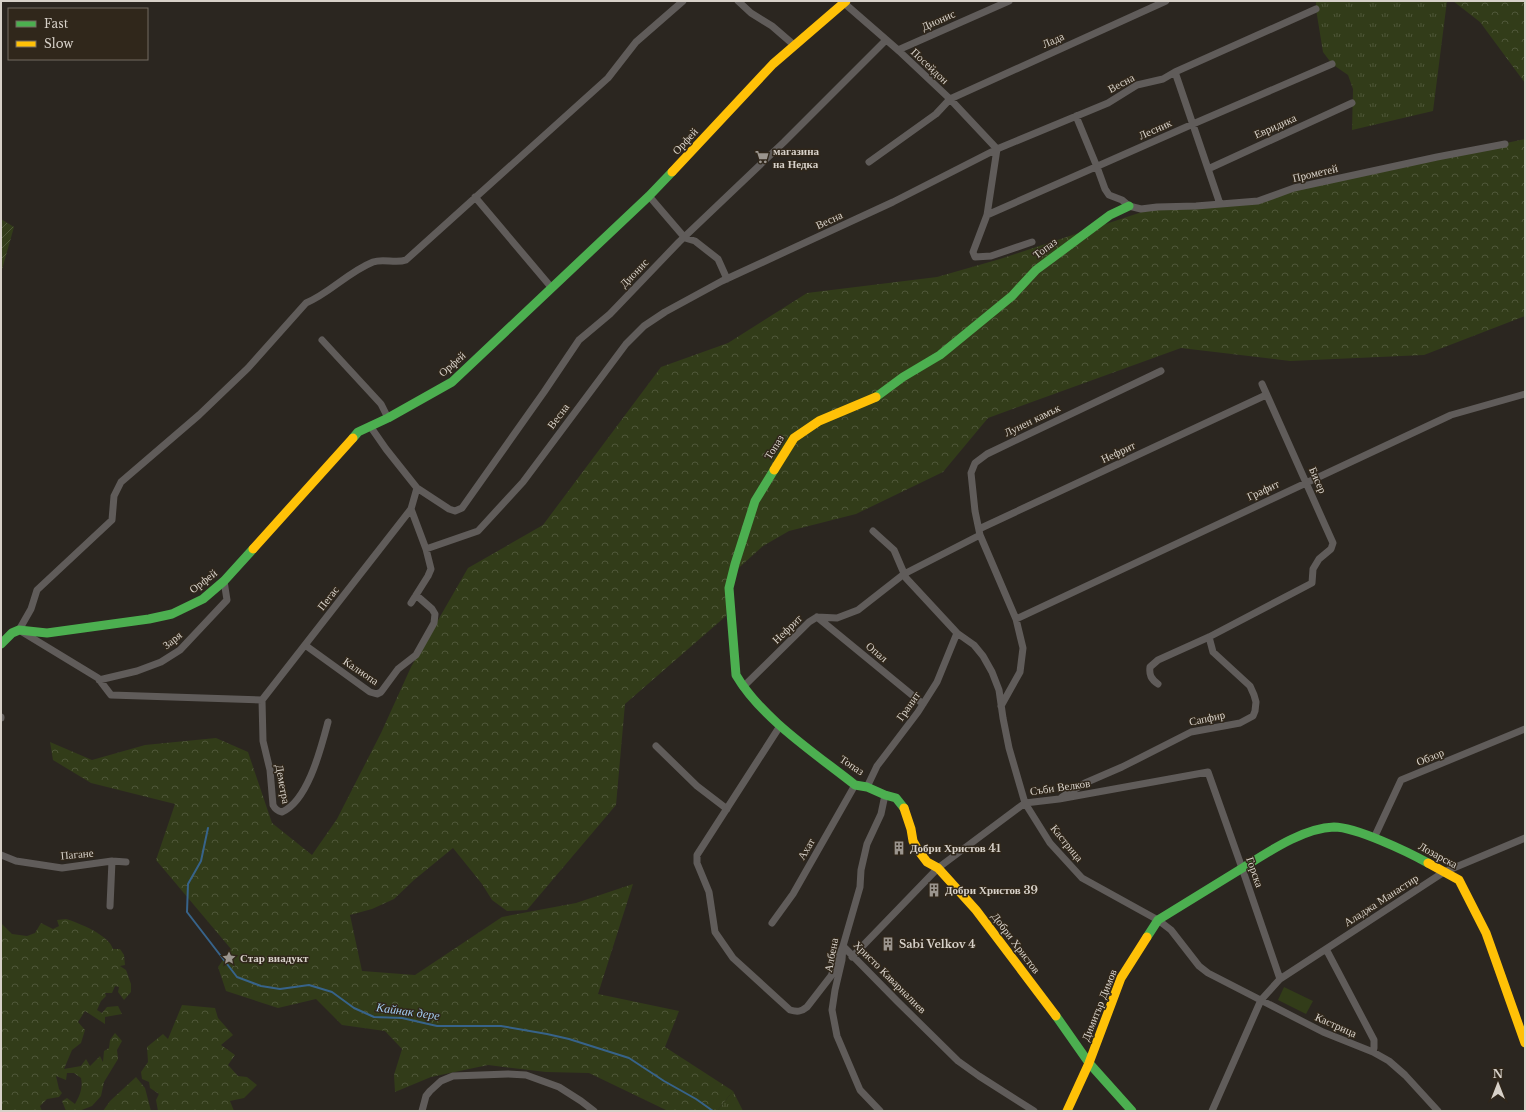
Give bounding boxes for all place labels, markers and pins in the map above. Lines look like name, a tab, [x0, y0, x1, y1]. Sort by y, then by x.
place label: магазина на Недка	[773, 144, 820, 171]
supermarket icon: магазина на Недка	[754, 149, 770, 165]
building icon: Добри Христов 41	[891, 840, 907, 856]
place label: Добри Христов 41	[910, 841, 1001, 855]
building icon: Добри Христов 39	[926, 882, 942, 898]
place label: Добри Христов 39	[945, 883, 1038, 897]
building icon: Sabi Velkov 4	[880, 936, 896, 952]
place label: Sabi Velkov 4	[899, 937, 976, 951]
place icon: Стар виадукт	[221, 950, 237, 966]
place label: Стар виадукт	[240, 951, 309, 965]

